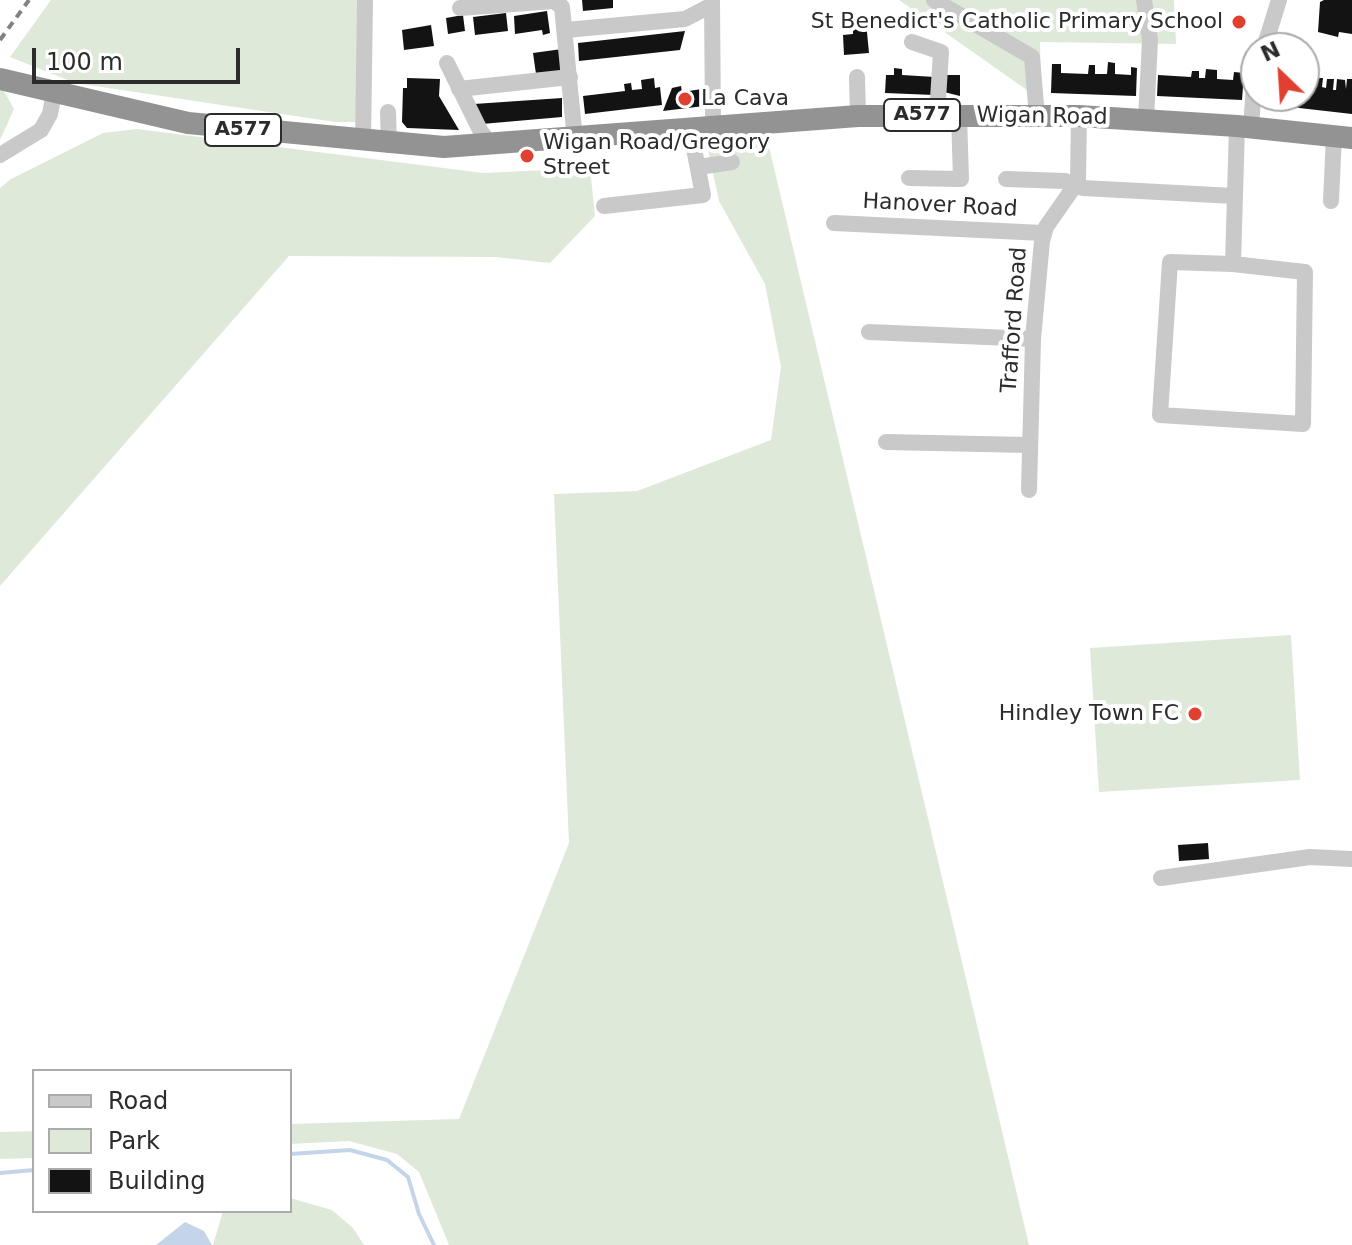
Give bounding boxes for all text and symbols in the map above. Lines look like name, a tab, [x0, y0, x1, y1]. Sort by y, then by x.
place label: St Benedict's Catholic Primary School	[811, 9, 1223, 35]
marker: St Benedict's Catholic Primary School	[1230, 13, 1248, 31]
scale bar	[36, 32, 244, 82]
north arrow	[1240, 32, 1320, 112]
text: N	[1257, 36, 1284, 67]
text: 100 m	[46, 48, 123, 76]
place label: La Cava	[701, 86, 789, 112]
marker: La Cava	[676, 90, 694, 108]
road number: A577	[884, 99, 960, 131]
street label: Wigan Road	[976, 103, 1108, 131]
road number: A577	[205, 114, 281, 146]
place label: Wigan Road/Gregory Street	[543, 130, 770, 182]
marker: Wigan Road/Gregory Street	[518, 147, 536, 165]
street label: Hanover Road	[862, 189, 1018, 223]
street label: Trafford Road	[997, 246, 1033, 394]
place label: Hindley Town FC	[999, 701, 1179, 727]
marker: Hindley Town FC	[1186, 705, 1204, 723]
legend	[32, 1069, 292, 1213]
text: Road	[108, 1087, 168, 1115]
text: Park	[108, 1127, 160, 1155]
text: Building	[108, 1167, 205, 1195]

